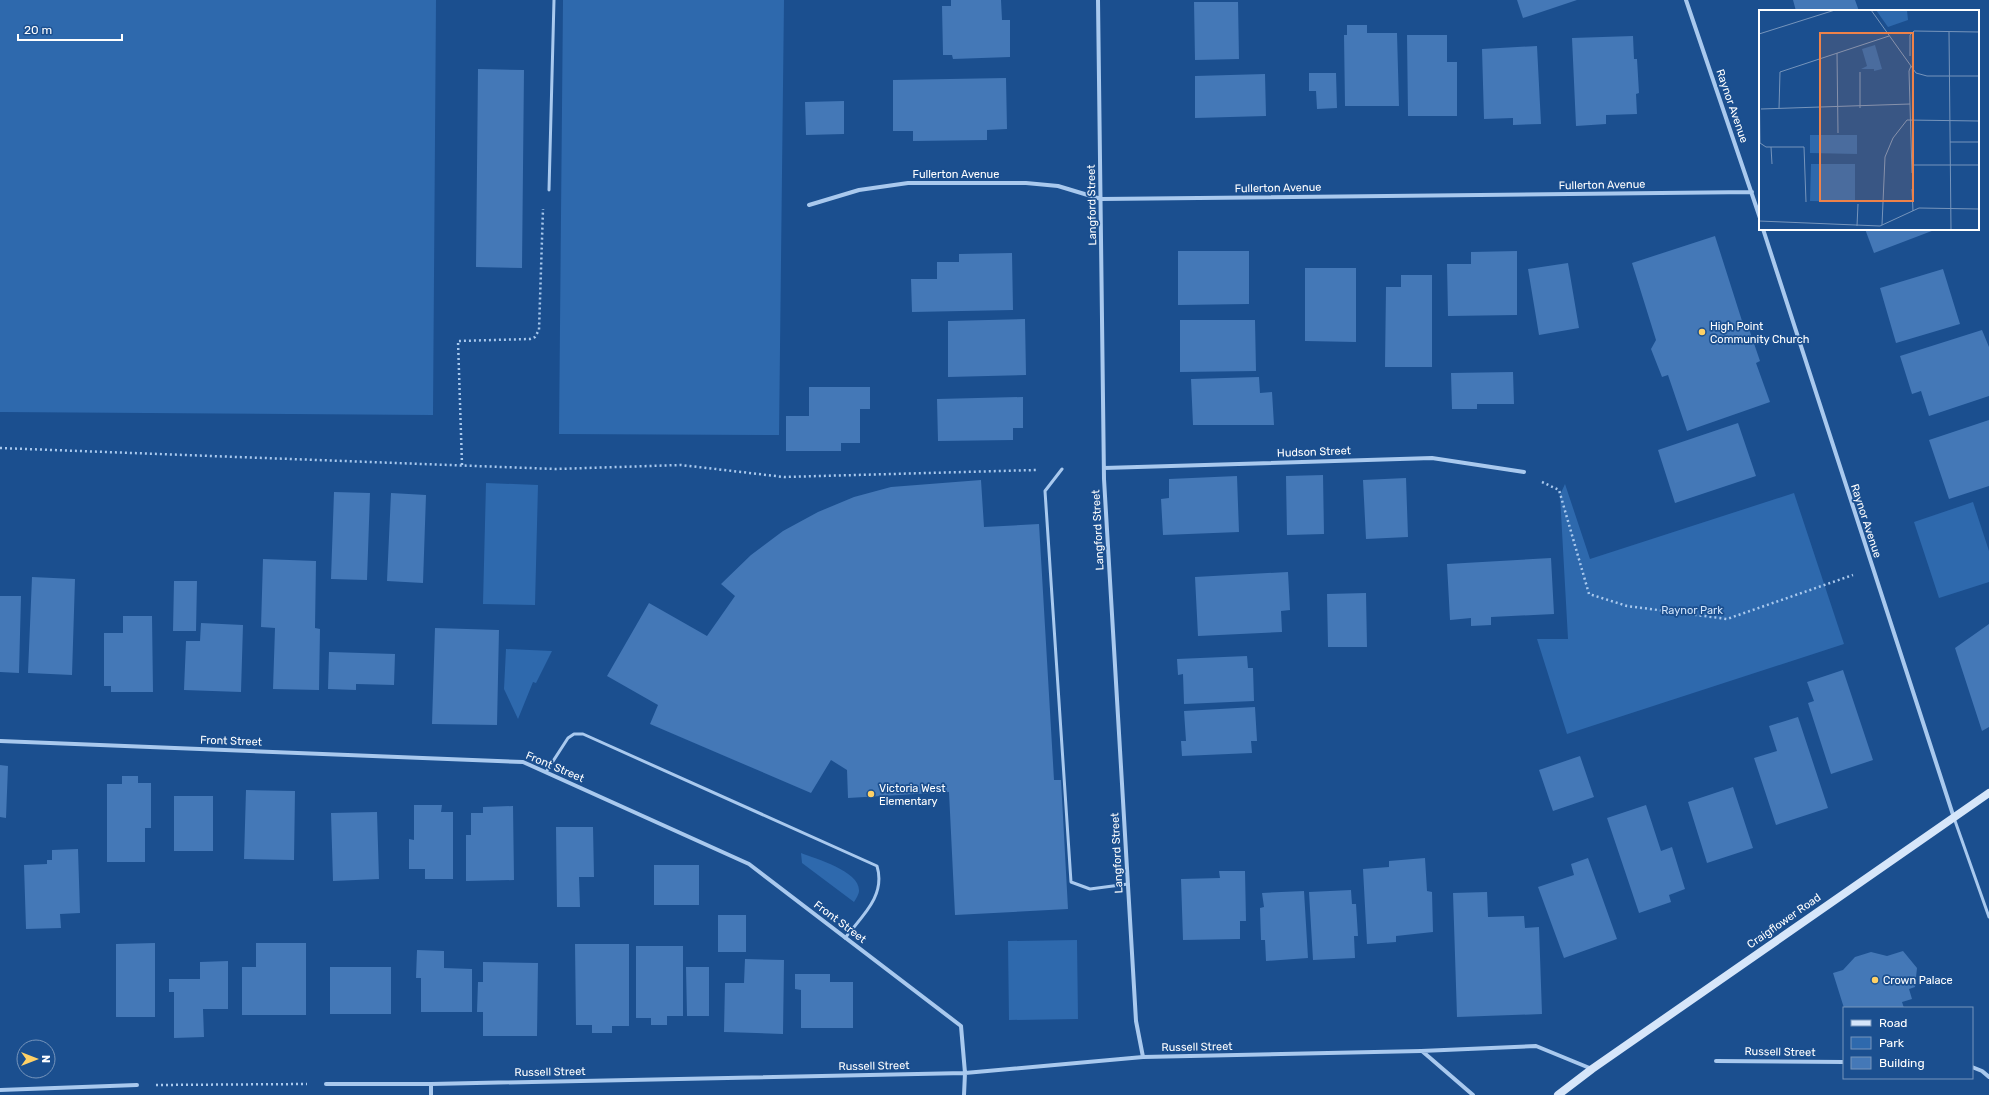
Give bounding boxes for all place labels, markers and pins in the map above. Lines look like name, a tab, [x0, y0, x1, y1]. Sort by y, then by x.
place label: High Point Community Church	[1710, 320, 1809, 346]
marker: High Point Community Church	[1697, 327, 1707, 337]
place label: Victoria West Elementary	[879, 782, 946, 808]
marker: Victoria West Elementary	[866, 789, 876, 799]
place label: Crown Palace	[1883, 974, 1953, 987]
marker: Crown Palace	[1870, 975, 1880, 985]

